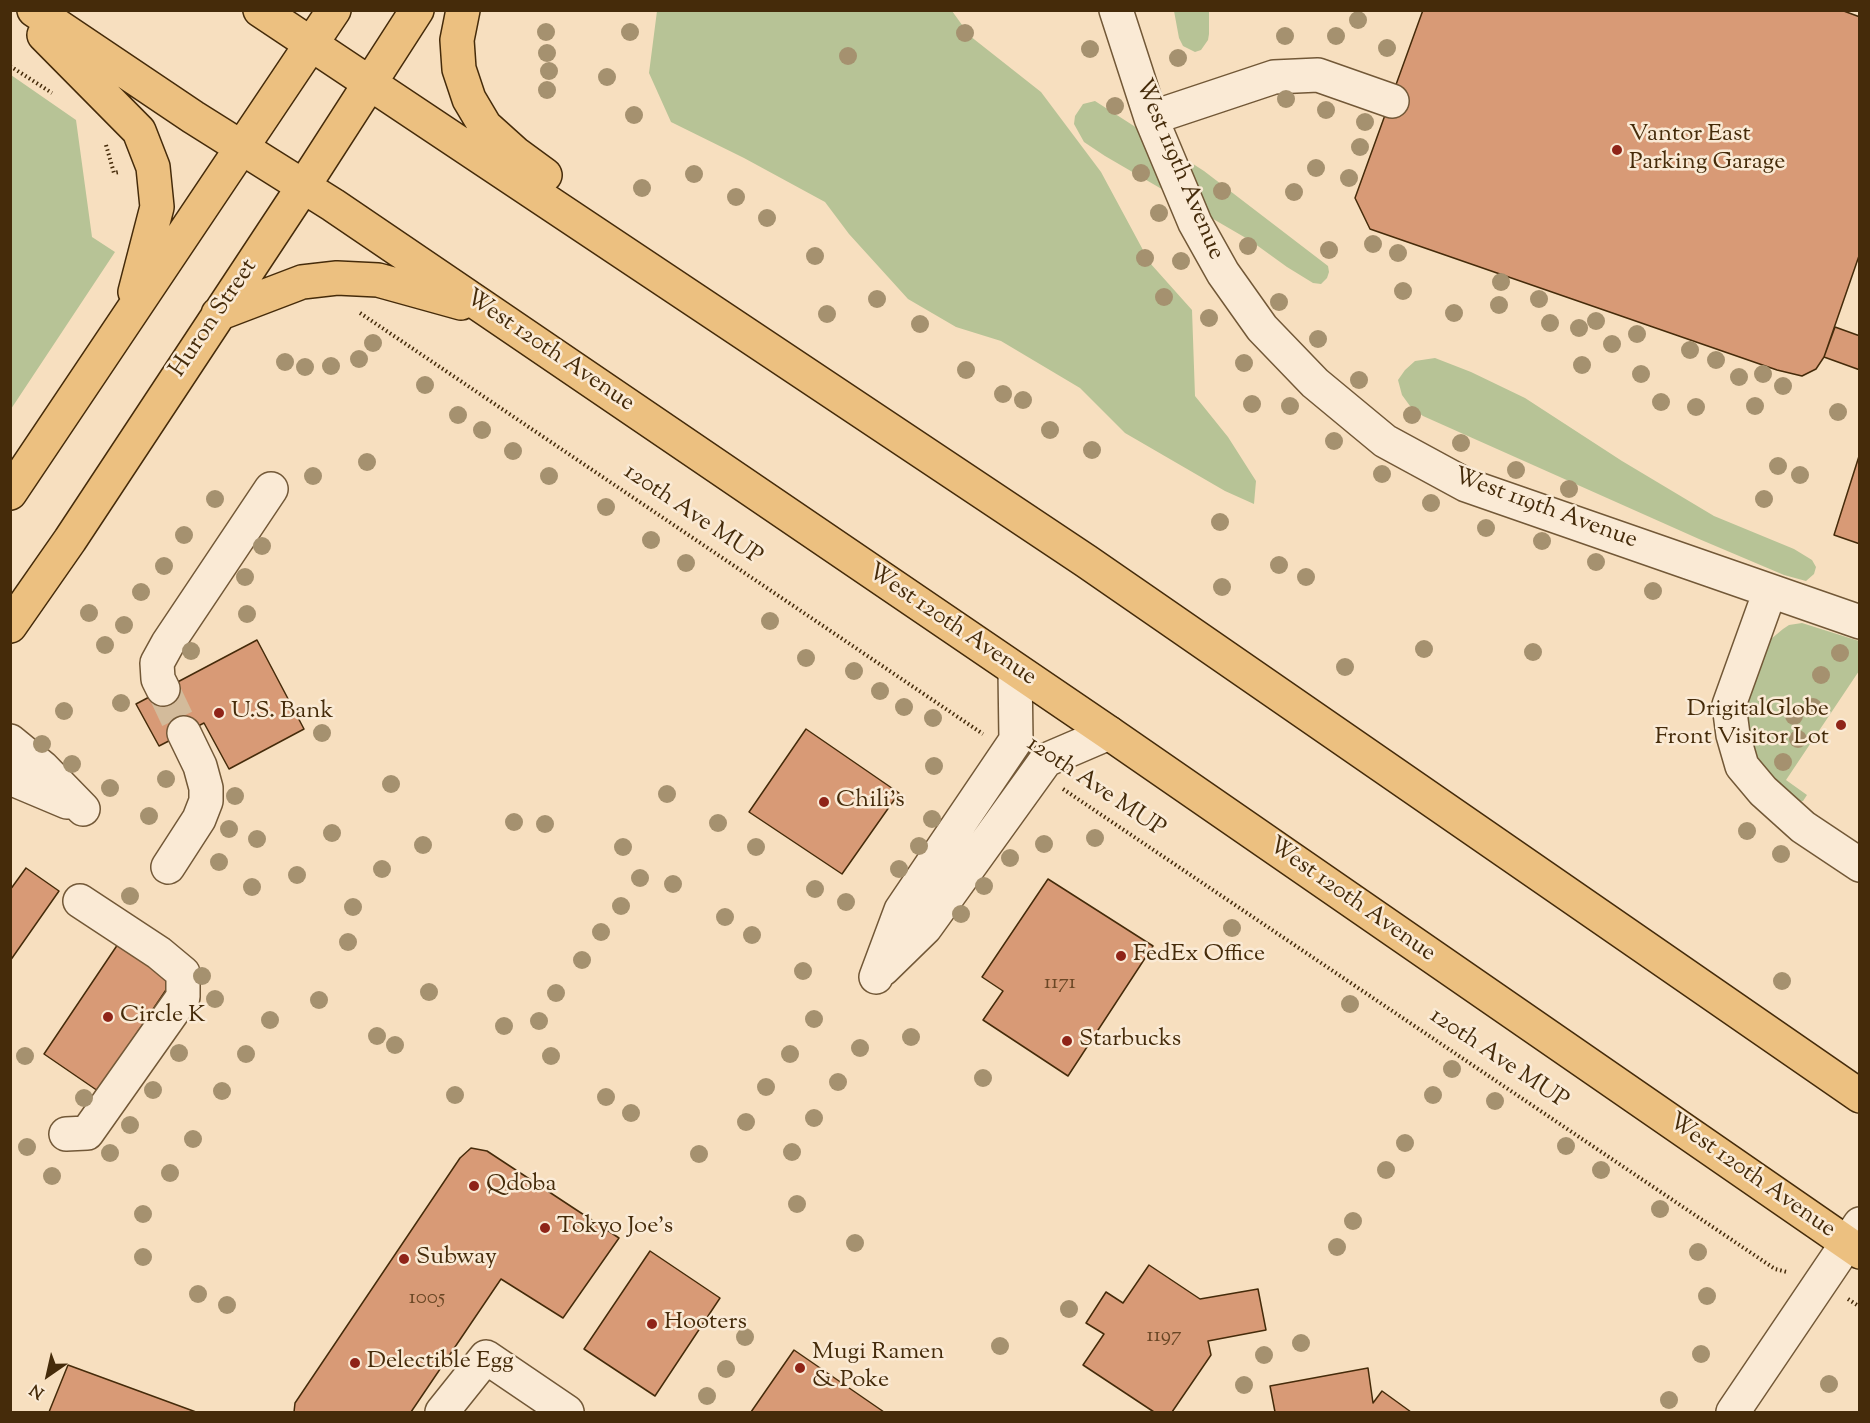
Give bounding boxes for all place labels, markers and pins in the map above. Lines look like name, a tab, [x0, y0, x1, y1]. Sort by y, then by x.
place label: Vantor East Parking Garage	[1629, 122, 1785, 178]
marker: Vantor East Parking Garage	[1610, 143, 1624, 157]
place label: DrigitalGlobe Front Visitor Lot	[1655, 697, 1829, 753]
place label: U.S. Bank	[231, 699, 334, 727]
marker: U.S. Bank	[212, 706, 226, 720]
marker: DrigitalGlobe Front Visitor Lot	[1834, 718, 1848, 732]
place label: Chili's	[836, 788, 905, 816]
marker: Chili's	[817, 795, 831, 809]
place label: FedEx Office	[1133, 942, 1265, 970]
marker: FedEx Office	[1114, 949, 1128, 963]
place label: Circle K	[120, 1003, 206, 1031]
marker: Circle K	[101, 1010, 115, 1024]
place label: Starbucks	[1079, 1027, 1181, 1055]
marker: Starbucks	[1060, 1034, 1074, 1048]
place label: Qdoba	[486, 1172, 557, 1200]
marker: Qdoba	[467, 1179, 481, 1193]
place label: Tokyo Joe's	[557, 1214, 673, 1242]
marker: Tokyo Joe's	[538, 1221, 552, 1235]
place label: Subway	[416, 1245, 497, 1273]
marker: Subway	[397, 1252, 411, 1266]
place label: Hooters	[664, 1310, 747, 1338]
marker: Hooters	[645, 1317, 659, 1331]
place label: Mugi Ramen & Poke	[812, 1340, 944, 1396]
place label: Delectible Egg	[367, 1349, 514, 1377]
marker: Delectible Egg	[348, 1356, 362, 1370]
marker: Mugi Ramen & Poke	[793, 1361, 807, 1375]

